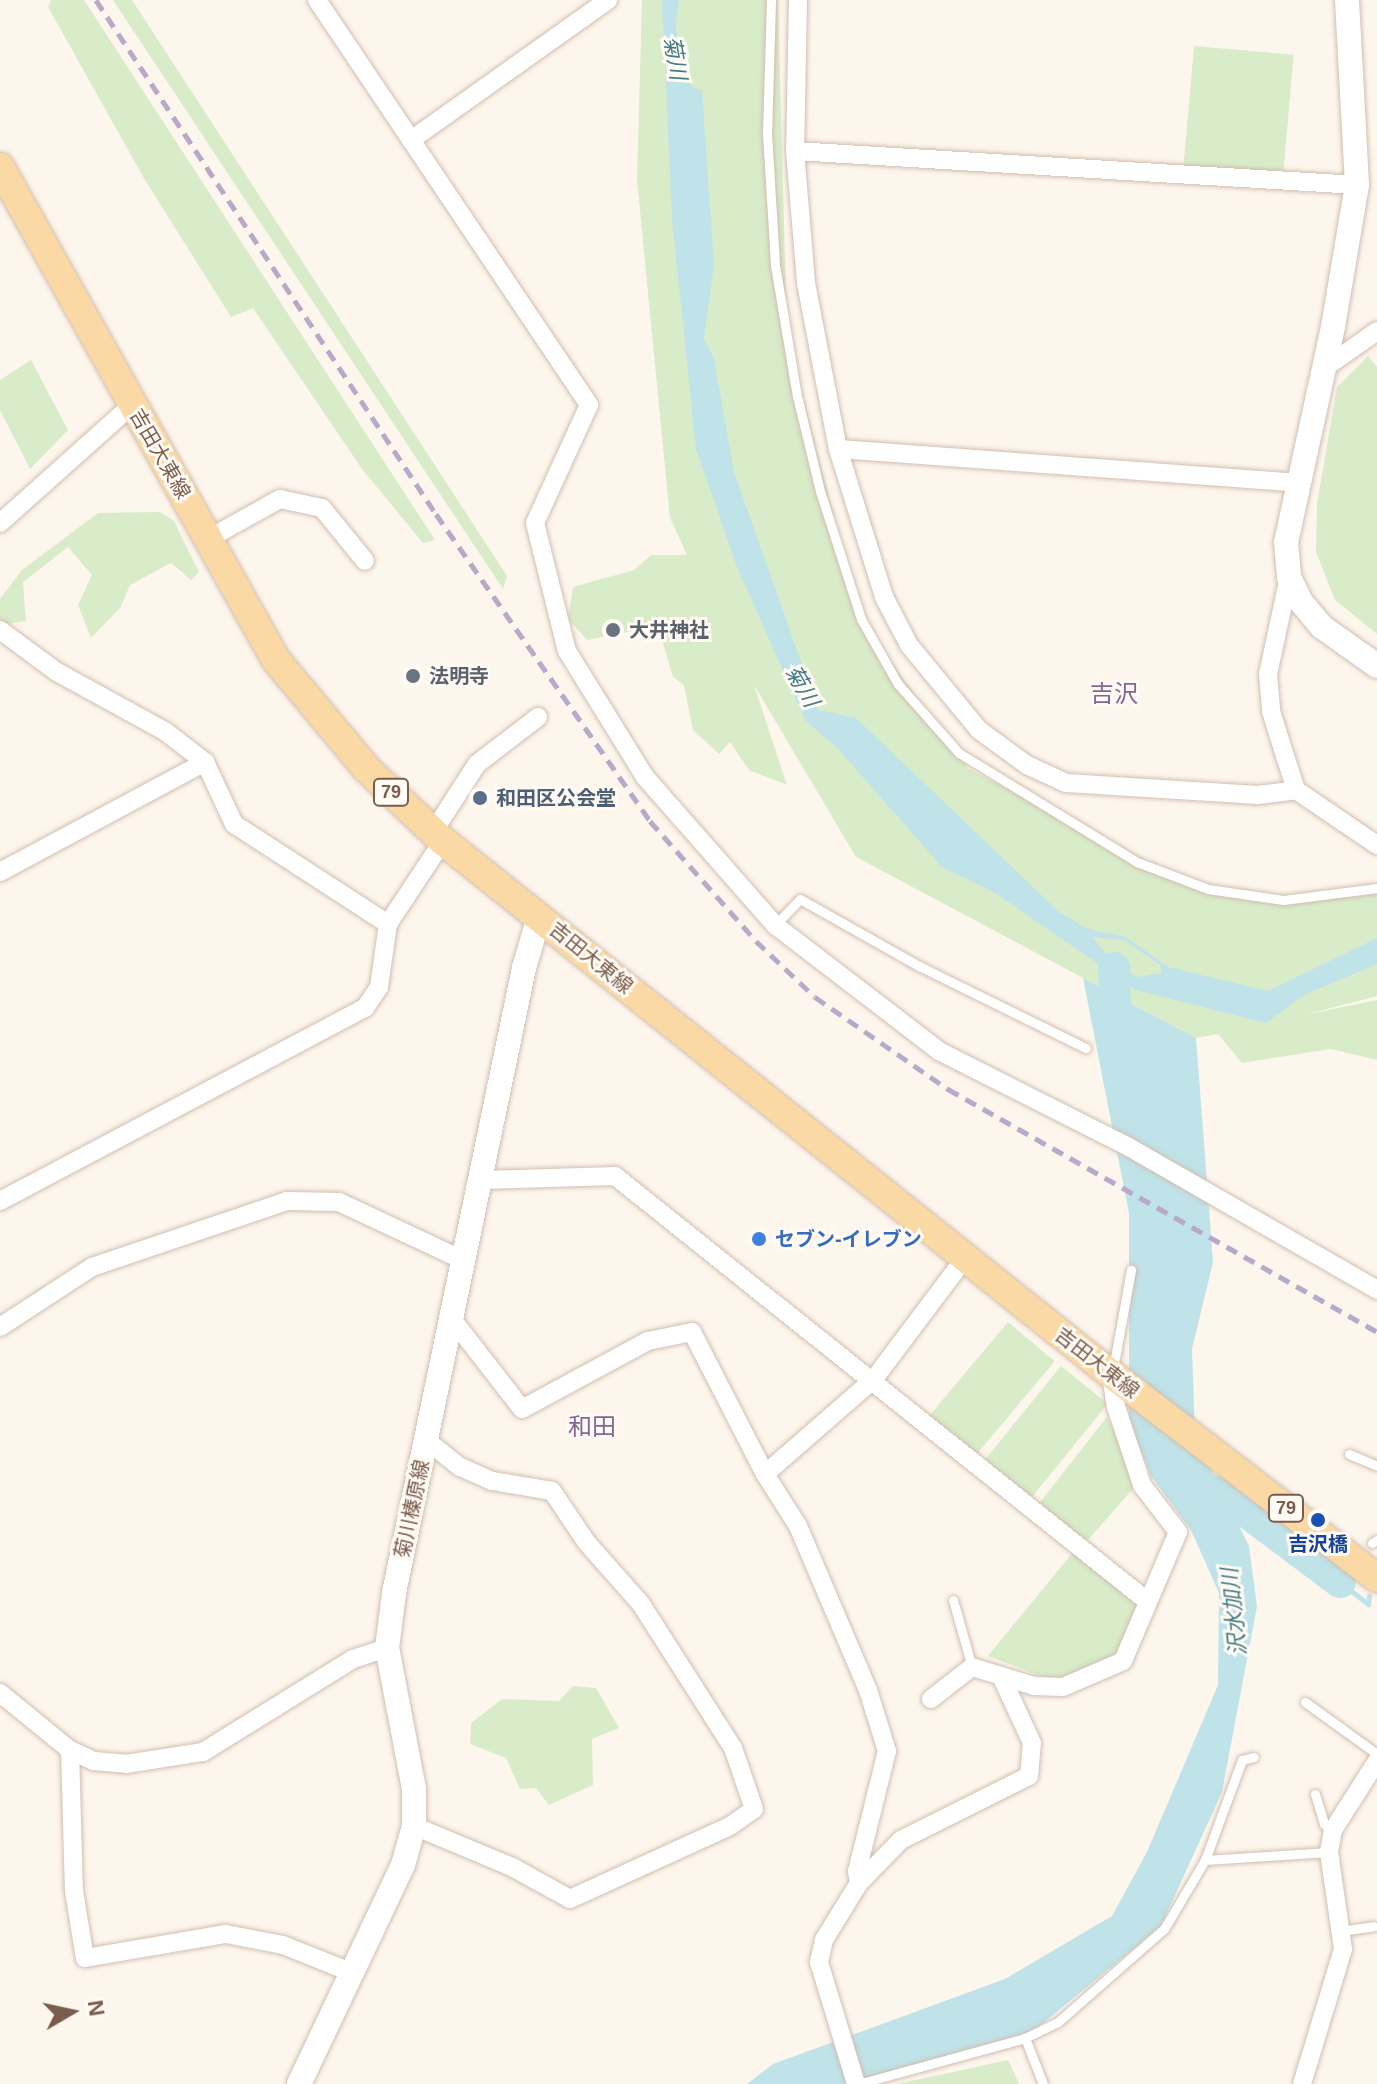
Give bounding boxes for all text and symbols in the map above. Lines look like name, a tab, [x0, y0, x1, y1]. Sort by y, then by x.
water label: 菊川	[658, 34, 692, 82]
street label: 吉田大東線	[125, 405, 195, 503]
place label: 大井神社	[629, 618, 709, 642]
marker: 大井神社	[604, 621, 622, 639]
water label: 菊川	[780, 660, 824, 712]
place label: 法明寺	[429, 664, 489, 688]
marker: 法明寺	[404, 667, 422, 685]
district label: 吉沢	[1090, 680, 1138, 708]
road number: 79	[371, 778, 411, 806]
place label: 和田区公会堂	[496, 786, 616, 810]
marker: 和田区公会堂	[471, 789, 489, 807]
street label: 吉田大東線	[545, 917, 637, 999]
place label: セブン-イレブン	[775, 1227, 922, 1251]
marker: セブン-イレブン	[750, 1230, 768, 1248]
street label: 吉田大東線	[1050, 1323, 1144, 1403]
district label: 和田	[568, 1413, 616, 1441]
street label: 菊川榛原線	[390, 1458, 434, 1560]
road number: 79	[1266, 1494, 1306, 1522]
marker: 吉沢橋	[1309, 1511, 1327, 1529]
place label: 吉沢橋	[1288, 1532, 1348, 1556]
water label: 沢水加川	[1216, 1567, 1252, 1657]
north arrow	[32, 1972, 112, 2052]
text: N	[83, 1998, 110, 2018]

